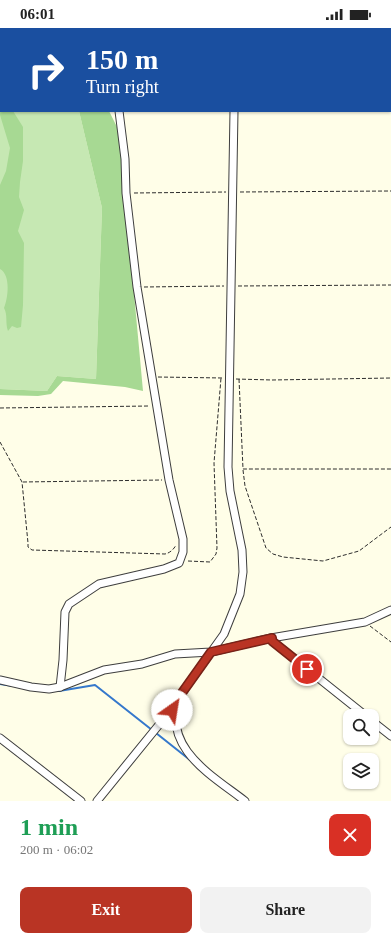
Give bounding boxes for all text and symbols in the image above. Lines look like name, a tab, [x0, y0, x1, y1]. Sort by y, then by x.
text: 06:01	[20, 6, 55, 22]
icon: right	[20, 44, 72, 96]
text: 150 m	[86, 44, 158, 75]
text: Turn right	[86, 77, 159, 97]
pin	[290, 652, 324, 686]
icon: arrive	[296, 658, 318, 680]
position arrow	[151, 689, 193, 731]
map controls	[343, 709, 379, 789]
button: search	[343, 709, 379, 745]
button: layers	[343, 753, 379, 789]
text: 1 min	[20, 814, 78, 840]
button: close	[329, 814, 371, 856]
text: 200 m · 06:02	[20, 842, 93, 857]
button: Exit	[20, 887, 192, 933]
button: Share	[200, 887, 371, 933]

